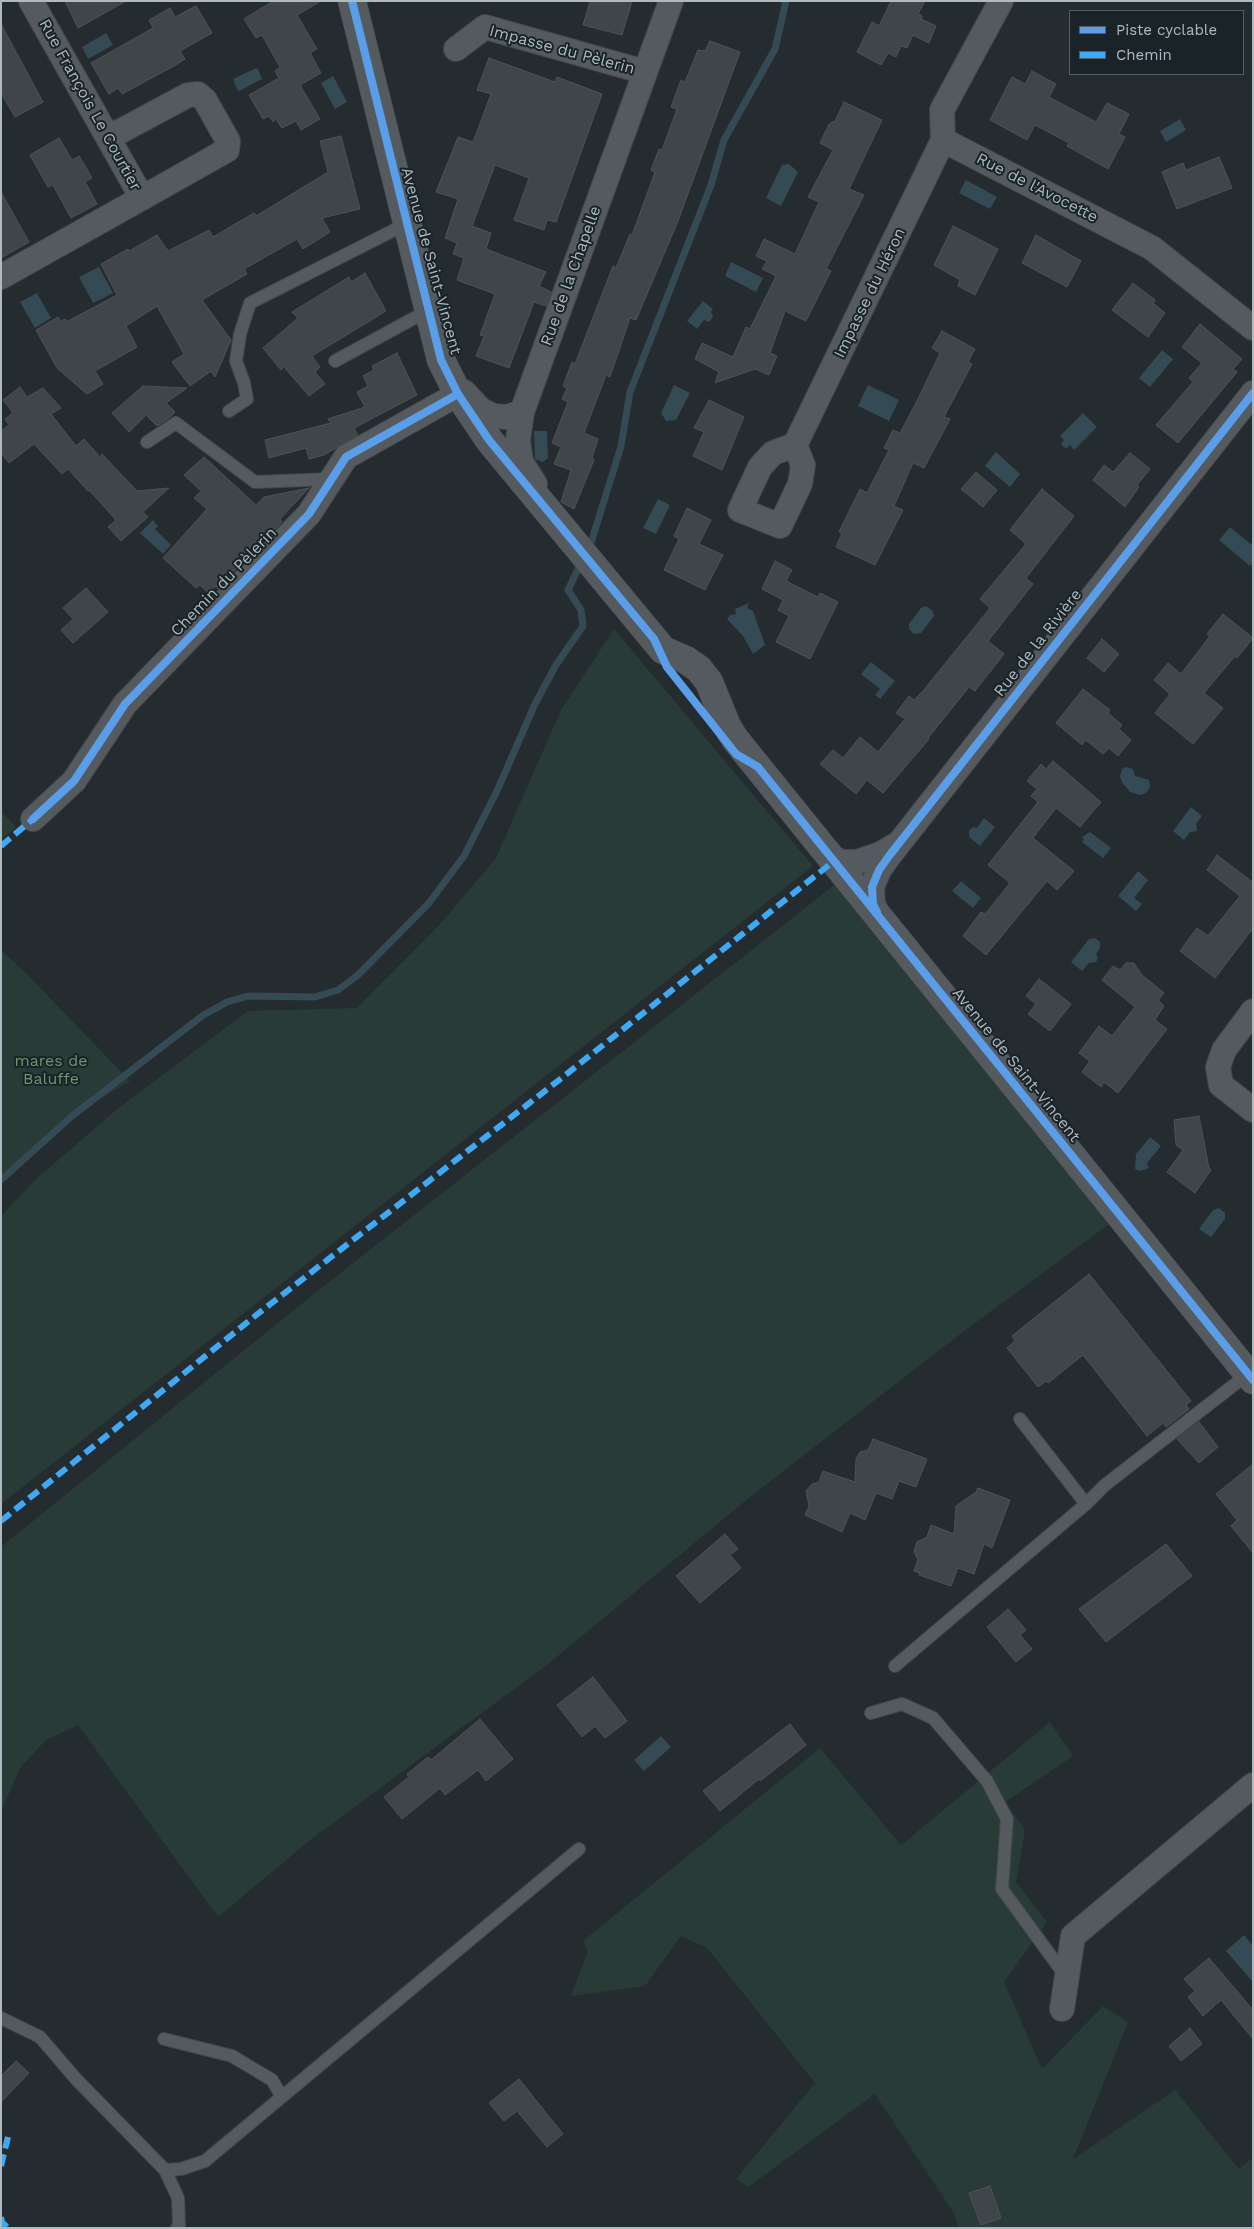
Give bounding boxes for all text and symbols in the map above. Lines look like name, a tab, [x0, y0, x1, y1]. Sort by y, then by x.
legend	[1069, 10, 1244, 75]
street label: Rue François Le Courtier	[35, 16, 145, 194]
street label: Impasse du Pèlerin	[487, 21, 637, 79]
text: Piste cyclable	[1116, 21, 1217, 39]
text: Chemin	[1116, 46, 1172, 64]
street label: Rue de l'Avocette	[973, 149, 1101, 227]
street label: Avenue de Saint-Vincent	[397, 165, 465, 357]
street label: Rue de la Chapelle	[537, 203, 605, 349]
street label: Impasse du Héron	[830, 225, 910, 361]
street label: Chemin du Pèlerin	[167, 524, 281, 640]
street label: Rue de la Rivière	[990, 585, 1086, 701]
street label: Avenue de Saint-Vincent	[948, 984, 1084, 1146]
park label: mares de Baluffe	[15, 1051, 87, 1089]

